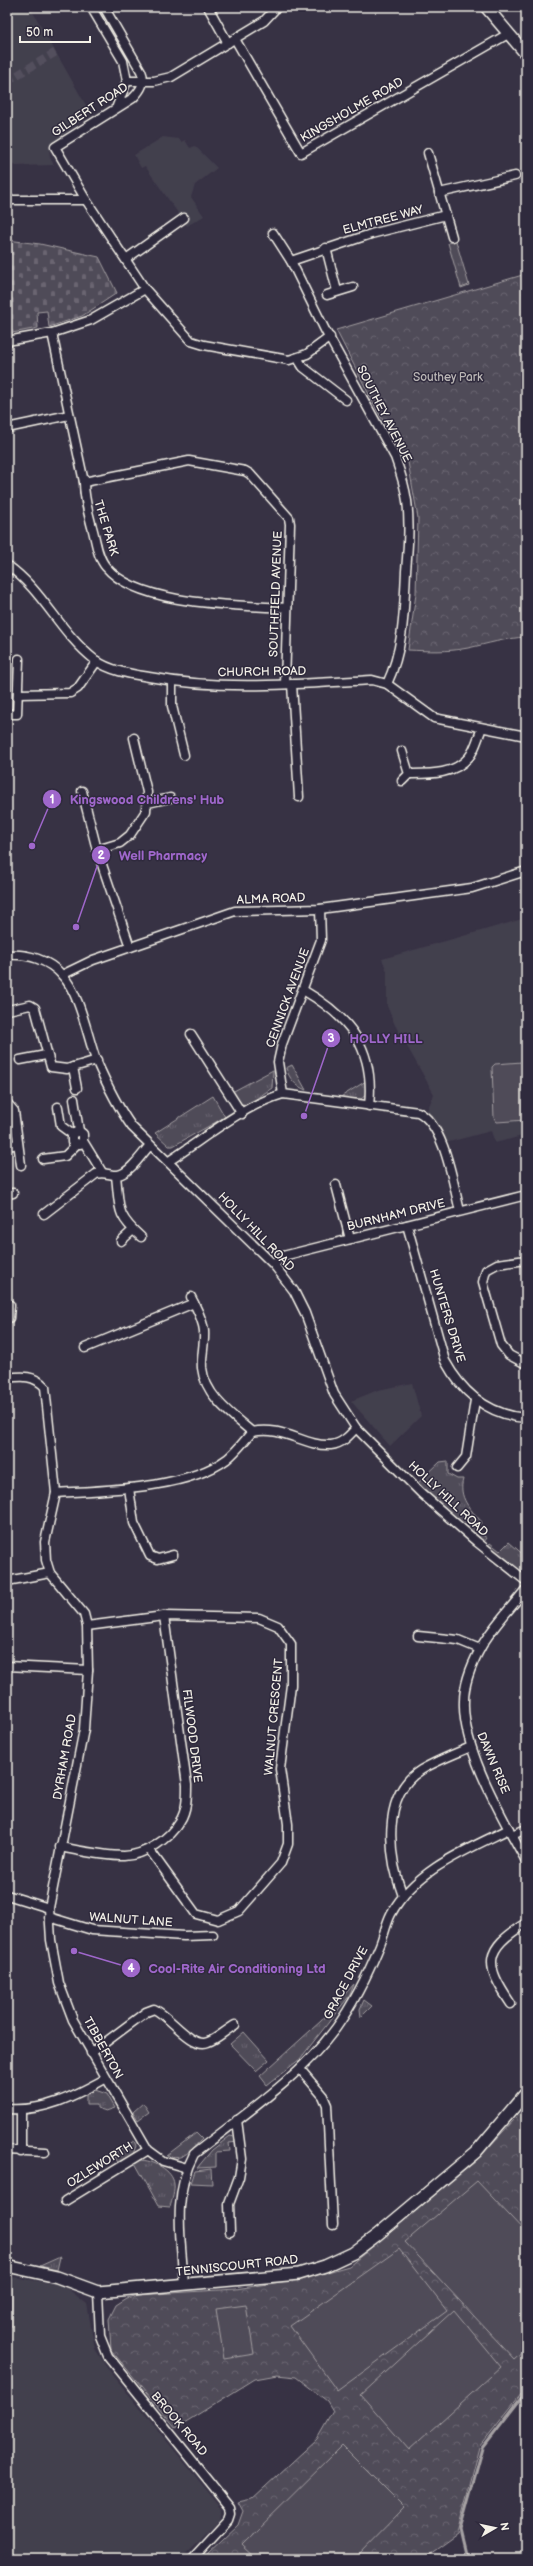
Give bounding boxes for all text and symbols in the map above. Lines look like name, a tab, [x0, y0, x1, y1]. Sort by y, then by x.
scale bar	[20, 18, 90, 44]
text: 50 m	[26, 25, 53, 40]
street label: KINGSHOLME ROAD	[298, 74, 406, 146]
street label: GILBERT ROAD	[49, 80, 131, 140]
street label: ELMTREE WAY	[341, 202, 426, 238]
street label: SOUTHEY AVENUE	[353, 363, 415, 465]
park label: Southey Park	[413, 370, 483, 385]
street label: THE PARK	[90, 498, 122, 558]
street label: SOUTHFIELD AVENUE	[266, 531, 286, 657]
street label: CHURCH ROAD	[218, 664, 307, 680]
callout: Kingswood Childrens' Hub	[42, 787, 232, 812]
text: 1	[49, 792, 55, 807]
text: Kingswood Childrens' Hub	[70, 792, 225, 808]
callout: Well Pharmacy	[91, 843, 216, 868]
text: 2	[97, 848, 105, 863]
text: Well Pharmacy	[119, 848, 207, 864]
street label: ALMA ROAD	[236, 890, 306, 908]
street label: CENNICK AVENUE	[263, 946, 313, 1050]
callout: HOLLY HILL	[321, 1026, 430, 1051]
text: 3	[327, 1031, 335, 1046]
text: HOLLY HILL	[350, 1031, 423, 1047]
street label: HOLLY HILL ROAD	[215, 1189, 298, 1275]
street label: BURNHAM DRIVE	[345, 1196, 447, 1234]
street label: HUNTERS DRIVE	[426, 1267, 468, 1365]
street label: HOLLY HILL ROAD	[405, 1458, 491, 1540]
street label: WALNUT CRESCENT	[261, 1657, 287, 1776]
street label: FILWOOD DRIVE	[179, 1688, 205, 1784]
street label: DYRHAM ROAD	[50, 1713, 80, 1801]
street label: DAWN RISE	[473, 1730, 513, 1796]
street label: WALNUT LANE	[89, 1910, 173, 1930]
street label: GRACE DRIVE	[320, 1944, 372, 2022]
callout: Cool-Rite Air Conditioning Ltd	[121, 1956, 334, 1981]
text: 4	[127, 1961, 135, 1976]
text: Cool-Rite Air Conditioning Ltd	[148, 1961, 326, 1977]
street label: TIBBERTON	[80, 2014, 126, 2082]
street label: OZLEWORTH	[64, 2139, 136, 2191]
street label: TENNISCOURT ROAD	[175, 2252, 299, 2280]
street label: BROOK ROAD	[148, 2389, 210, 2459]
north arrow	[475, 2508, 515, 2548]
text: N	[497, 2521, 511, 2532]

